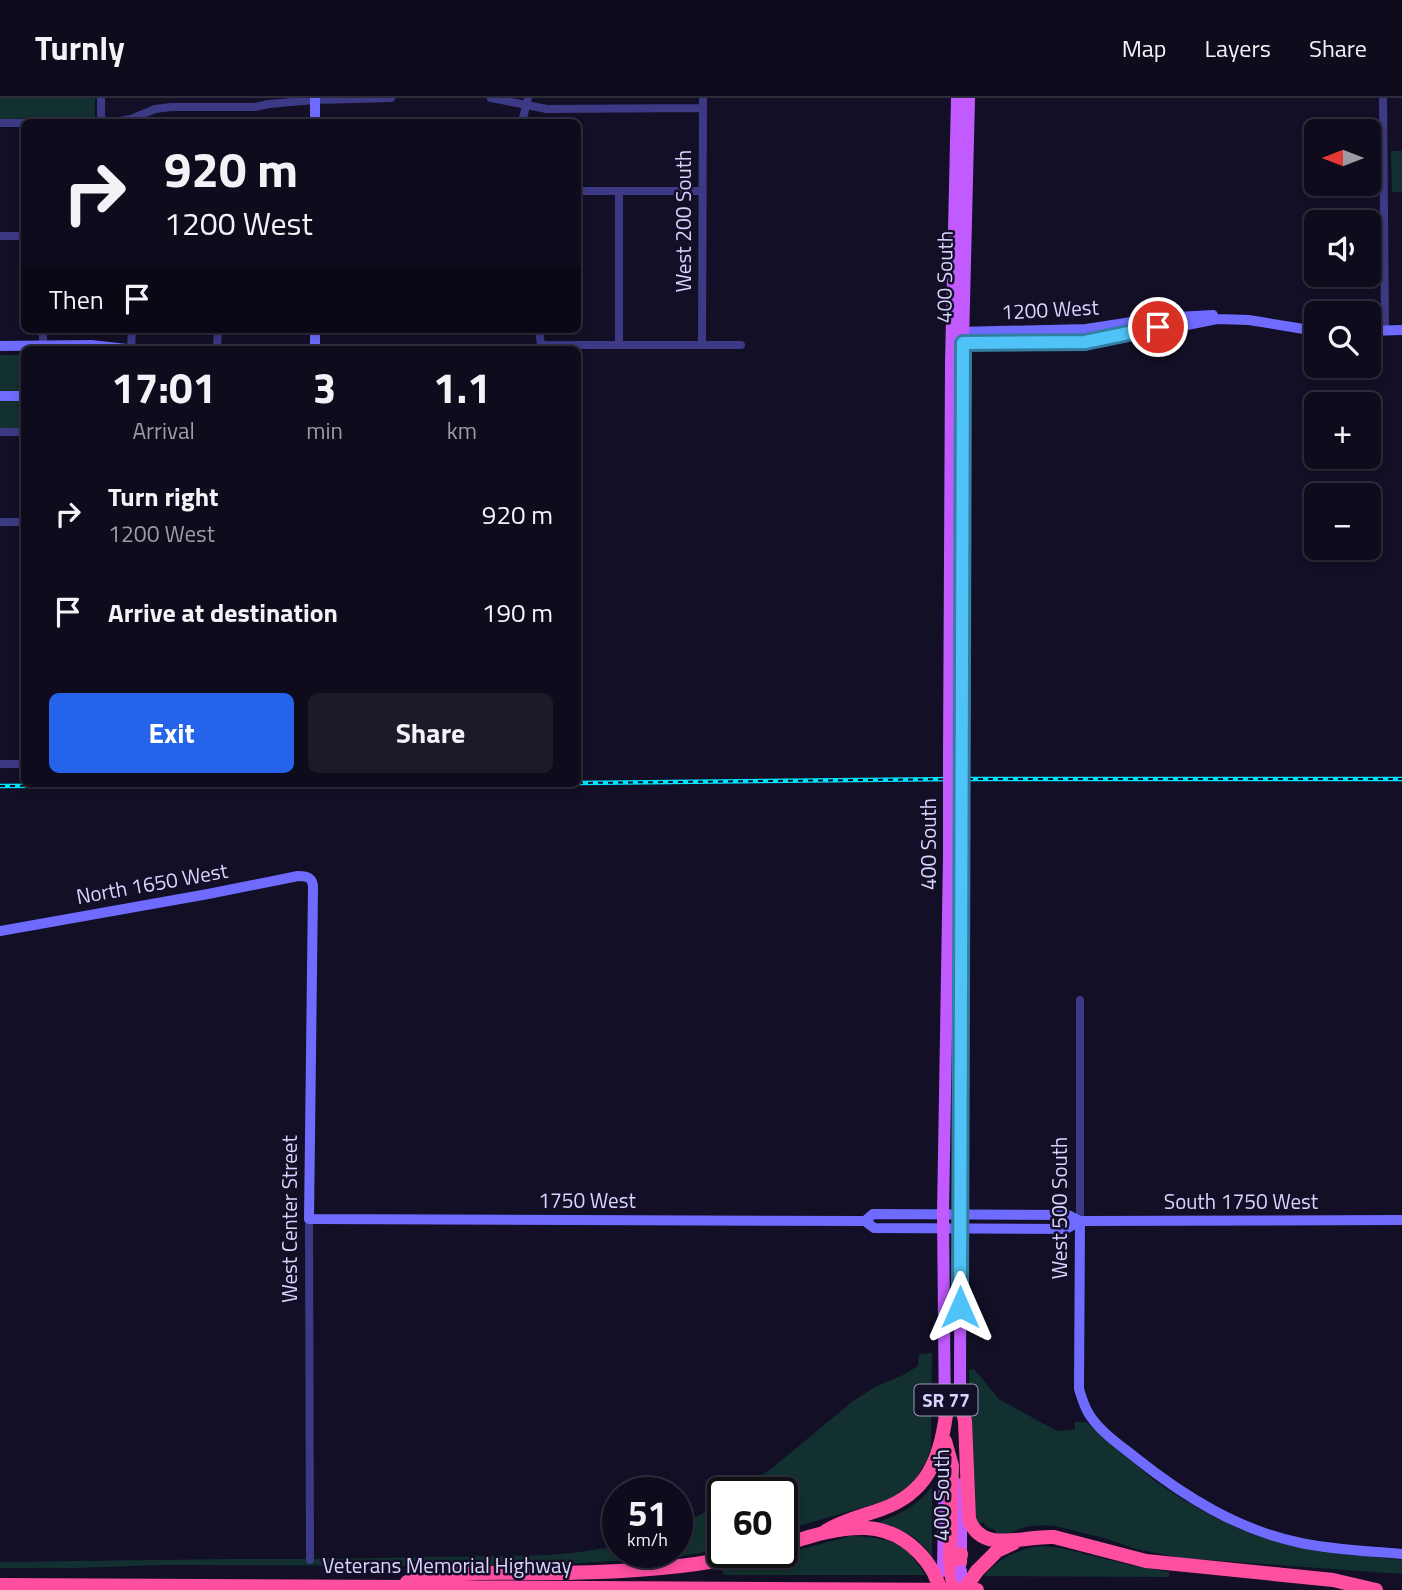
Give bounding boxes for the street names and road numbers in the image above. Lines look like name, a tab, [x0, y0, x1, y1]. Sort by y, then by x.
street label: West 200 South	[667, 150, 699, 292]
street label: 400 South	[927, 231, 961, 323]
street label: 1200 West	[1000, 290, 1100, 328]
street label: 400 South	[912, 798, 944, 890]
street label: North 1650 West	[74, 854, 231, 912]
street label: West Center Street	[273, 1135, 305, 1303]
street label: West 500 South	[1043, 1137, 1075, 1279]
street label: 1750 West	[538, 1184, 636, 1216]
street label: South 1750 West	[1164, 1185, 1319, 1217]
road number: SR 77	[914, 1384, 978, 1416]
street label: 400 South	[925, 1449, 957, 1541]
street label: Veterans Memorial Highway	[322, 1549, 572, 1581]

